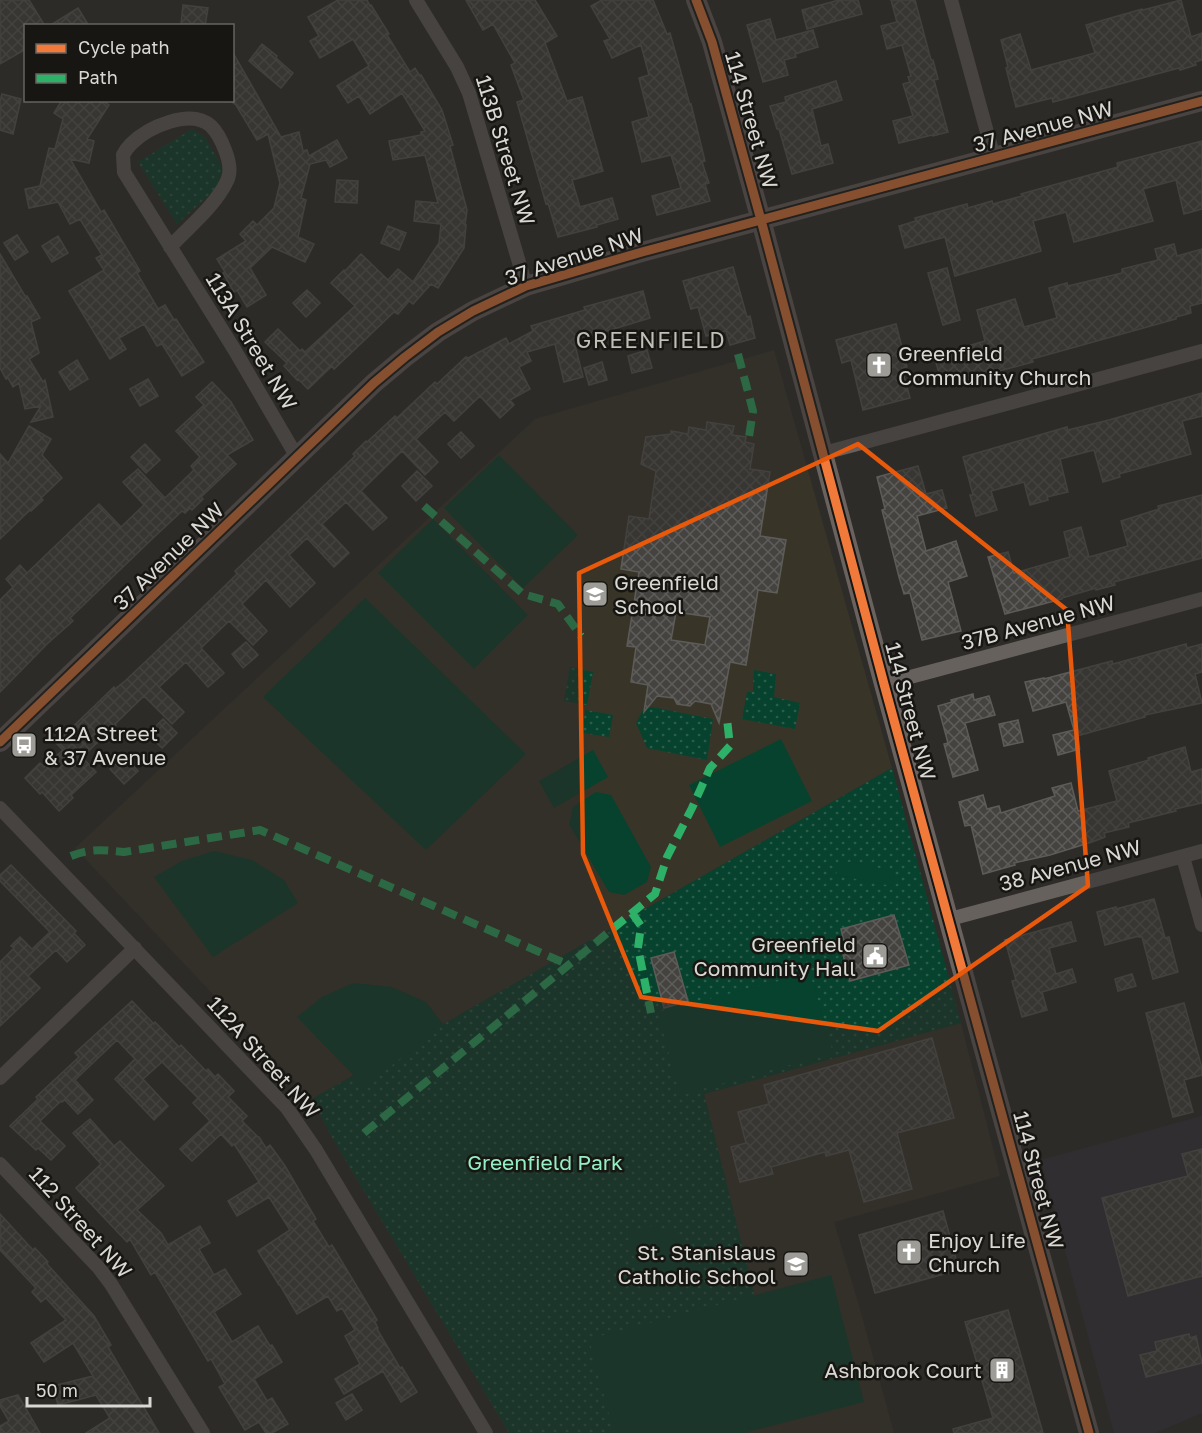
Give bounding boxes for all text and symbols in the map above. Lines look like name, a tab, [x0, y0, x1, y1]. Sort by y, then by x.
legend	[24, 24, 234, 102]
text: Cycle path	[78, 36, 170, 58]
street label: 114 Street NW	[720, 48, 784, 192]
text: Path	[78, 66, 118, 88]
street label: 113B Street NW	[471, 72, 541, 228]
street label: 37 Avenue NW	[970, 95, 1116, 157]
street label: 37 Avenue NW	[501, 221, 647, 291]
street label: 113A Street NW	[201, 268, 303, 414]
district label: GREENFIELD	[576, 326, 726, 353]
place label: Greenfield Community Church	[898, 340, 1091, 390]
church icon: Greenfield Community Church	[864, 350, 894, 380]
street label: 37 Avenue NW	[107, 497, 229, 615]
place label: Greenfield School	[614, 569, 719, 619]
school or university icon: Greenfield School	[580, 579, 610, 609]
street label: 37B Avenue NW	[958, 589, 1118, 655]
street label: 114 Street NW	[880, 639, 942, 783]
place label: 112A Street & 37 Avenue	[44, 720, 166, 770]
bus stop icon: 112A Street & 37 Avenue	[9, 730, 39, 760]
street label: 38 Avenue NW	[996, 834, 1144, 896]
place label: Greenfield Community Hall	[694, 931, 856, 981]
public building icon: Greenfield Community Hall	[860, 941, 890, 971]
street label: 112A Street NW	[202, 991, 326, 1123]
street label: 114 Street NW	[1008, 1108, 1070, 1252]
park label: Greenfield Park	[467, 1149, 623, 1175]
street label: 112 Street NW	[24, 1161, 138, 1283]
place label: Enjoy Life Church	[928, 1227, 1026, 1277]
church icon: Enjoy Life Church	[894, 1237, 924, 1267]
place label: St. Stanislaus Catholic School	[617, 1239, 776, 1289]
school or university icon: St. Stanislaus Catholic School	[781, 1249, 811, 1279]
building icon: Ashbrook Court	[987, 1355, 1017, 1385]
place label: Ashbrook Court	[824, 1357, 982, 1383]
scale bar	[27, 1370, 150, 1408]
text: 50 m	[36, 1379, 78, 1401]

